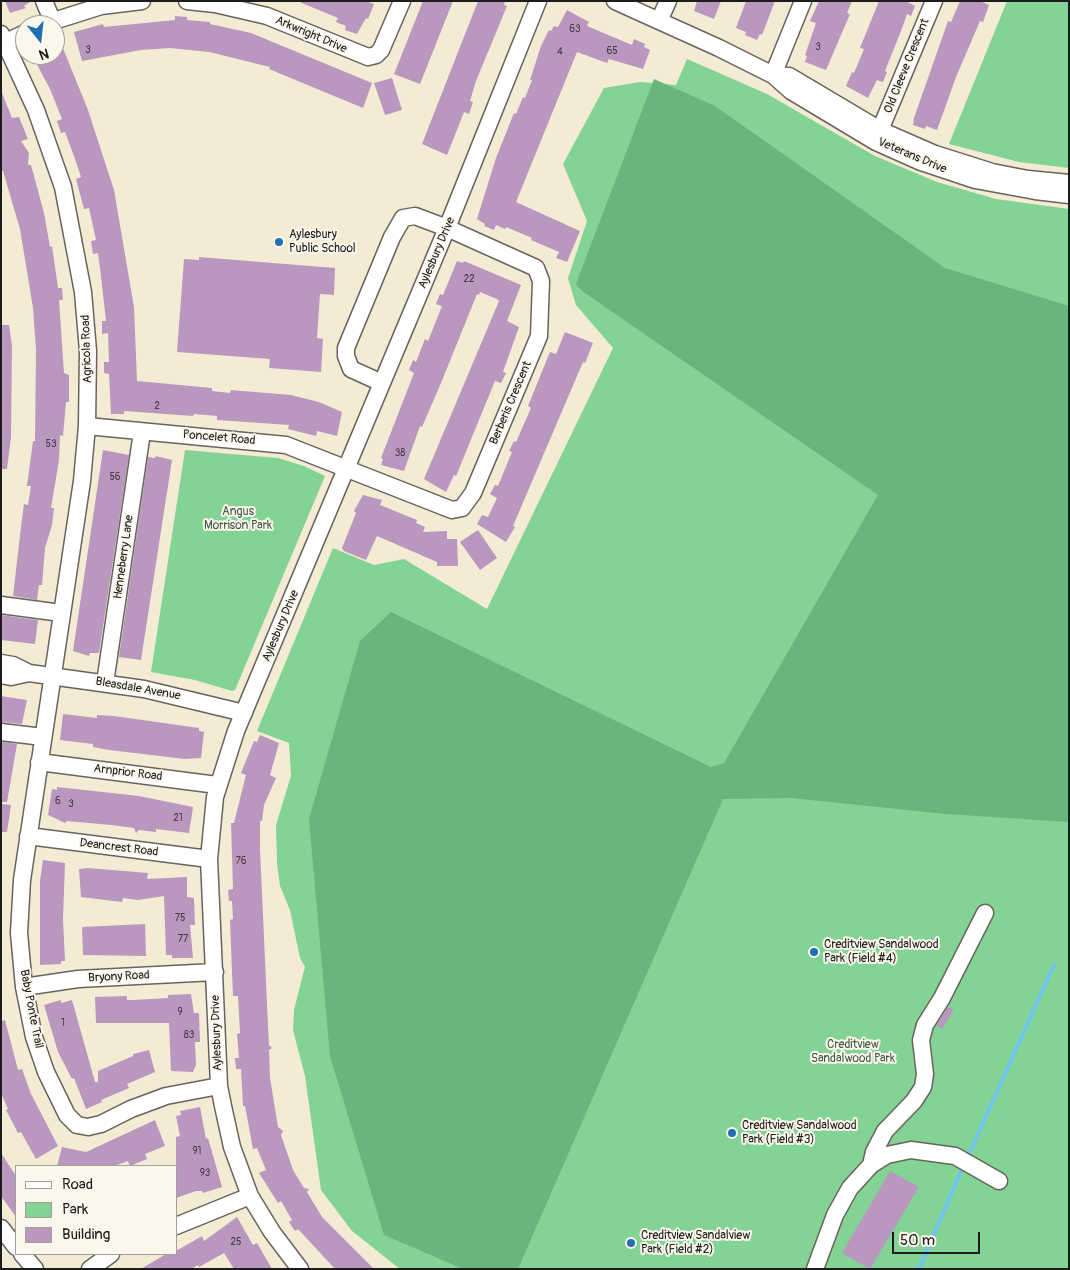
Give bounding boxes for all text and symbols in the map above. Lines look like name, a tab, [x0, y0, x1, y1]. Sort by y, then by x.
street label: Arkwright Drive	[273, 13, 349, 57]
north arrow	[15, 15, 65, 65]
street label: Old Cleeve Crescent	[881, 16, 933, 116]
house number: 63	[569, 23, 581, 35]
house number: 3	[815, 41, 821, 53]
text: N	[37, 44, 51, 63]
house number: 3	[85, 44, 91, 56]
house number: 65	[606, 45, 618, 57]
house number: 4	[557, 46, 563, 58]
street label: Veterans Drive	[875, 135, 949, 177]
street label: Aylesbury Drive	[415, 215, 459, 291]
place label: Aylesbury Public School	[289, 228, 356, 256]
marker: Aylesbury Public School	[273, 236, 285, 248]
house number: 22	[463, 273, 475, 285]
street label: Agricola Road	[79, 314, 95, 384]
street label: Berberis Crescent	[487, 359, 535, 447]
house number: 2	[154, 400, 160, 412]
street label: Poncelet Road	[182, 428, 256, 448]
house number: 53	[46, 438, 56, 450]
house number: 38	[395, 447, 405, 459]
house number: 56	[109, 471, 121, 483]
park label: Angus Morrison Park	[204, 505, 272, 533]
street label: Henneberry Lane	[111, 514, 137, 600]
street label: Aylesbury Drive	[259, 588, 303, 664]
street label: Bleasdale Avenue	[94, 674, 182, 704]
street label: Arnprior Road	[93, 762, 163, 784]
house number: 6	[55, 795, 61, 807]
house number: 3	[68, 798, 74, 810]
house number: 21	[173, 812, 183, 824]
street label: Deancrest Road	[79, 836, 159, 860]
house number: 76	[235, 855, 247, 867]
house number: 75	[175, 912, 185, 924]
house number: 77	[178, 933, 188, 945]
place label: Creditview Sandalwood Park (Field #4)	[824, 938, 939, 966]
marker: Creditview Sandalwood Park (Field #4)	[808, 946, 820, 958]
street label: Baby Ponte Trail	[16, 968, 46, 1050]
street label: Bryony Road	[88, 968, 150, 986]
street label: Aylesbury Drive	[208, 995, 226, 1071]
house number: 9	[177, 1006, 183, 1018]
house number: 1	[61, 1017, 65, 1029]
house number: 83	[184, 1029, 194, 1041]
park label: Creditview Sandalwood Park	[811, 1038, 895, 1066]
place label: Creditview Sandalwood Park (Field #3)	[742, 1119, 857, 1147]
marker: Creditview Sandalwood Park (Field #3)	[726, 1127, 738, 1139]
house number: 91	[192, 1145, 202, 1157]
legend	[15, 1165, 178, 1255]
house number: 93	[200, 1167, 210, 1179]
text: Road	[62, 1175, 93, 1194]
text: Park	[62, 1200, 88, 1219]
scale bar	[895, 1222, 982, 1254]
text: Building	[62, 1225, 110, 1244]
place label: Creditview Sandalview Park (Field #2)	[641, 1229, 750, 1257]
text: 50 m	[900, 1231, 935, 1250]
house number: 25	[230, 1236, 242, 1248]
marker: Creditview Sandalview Park (Field #2)	[625, 1237, 637, 1249]

